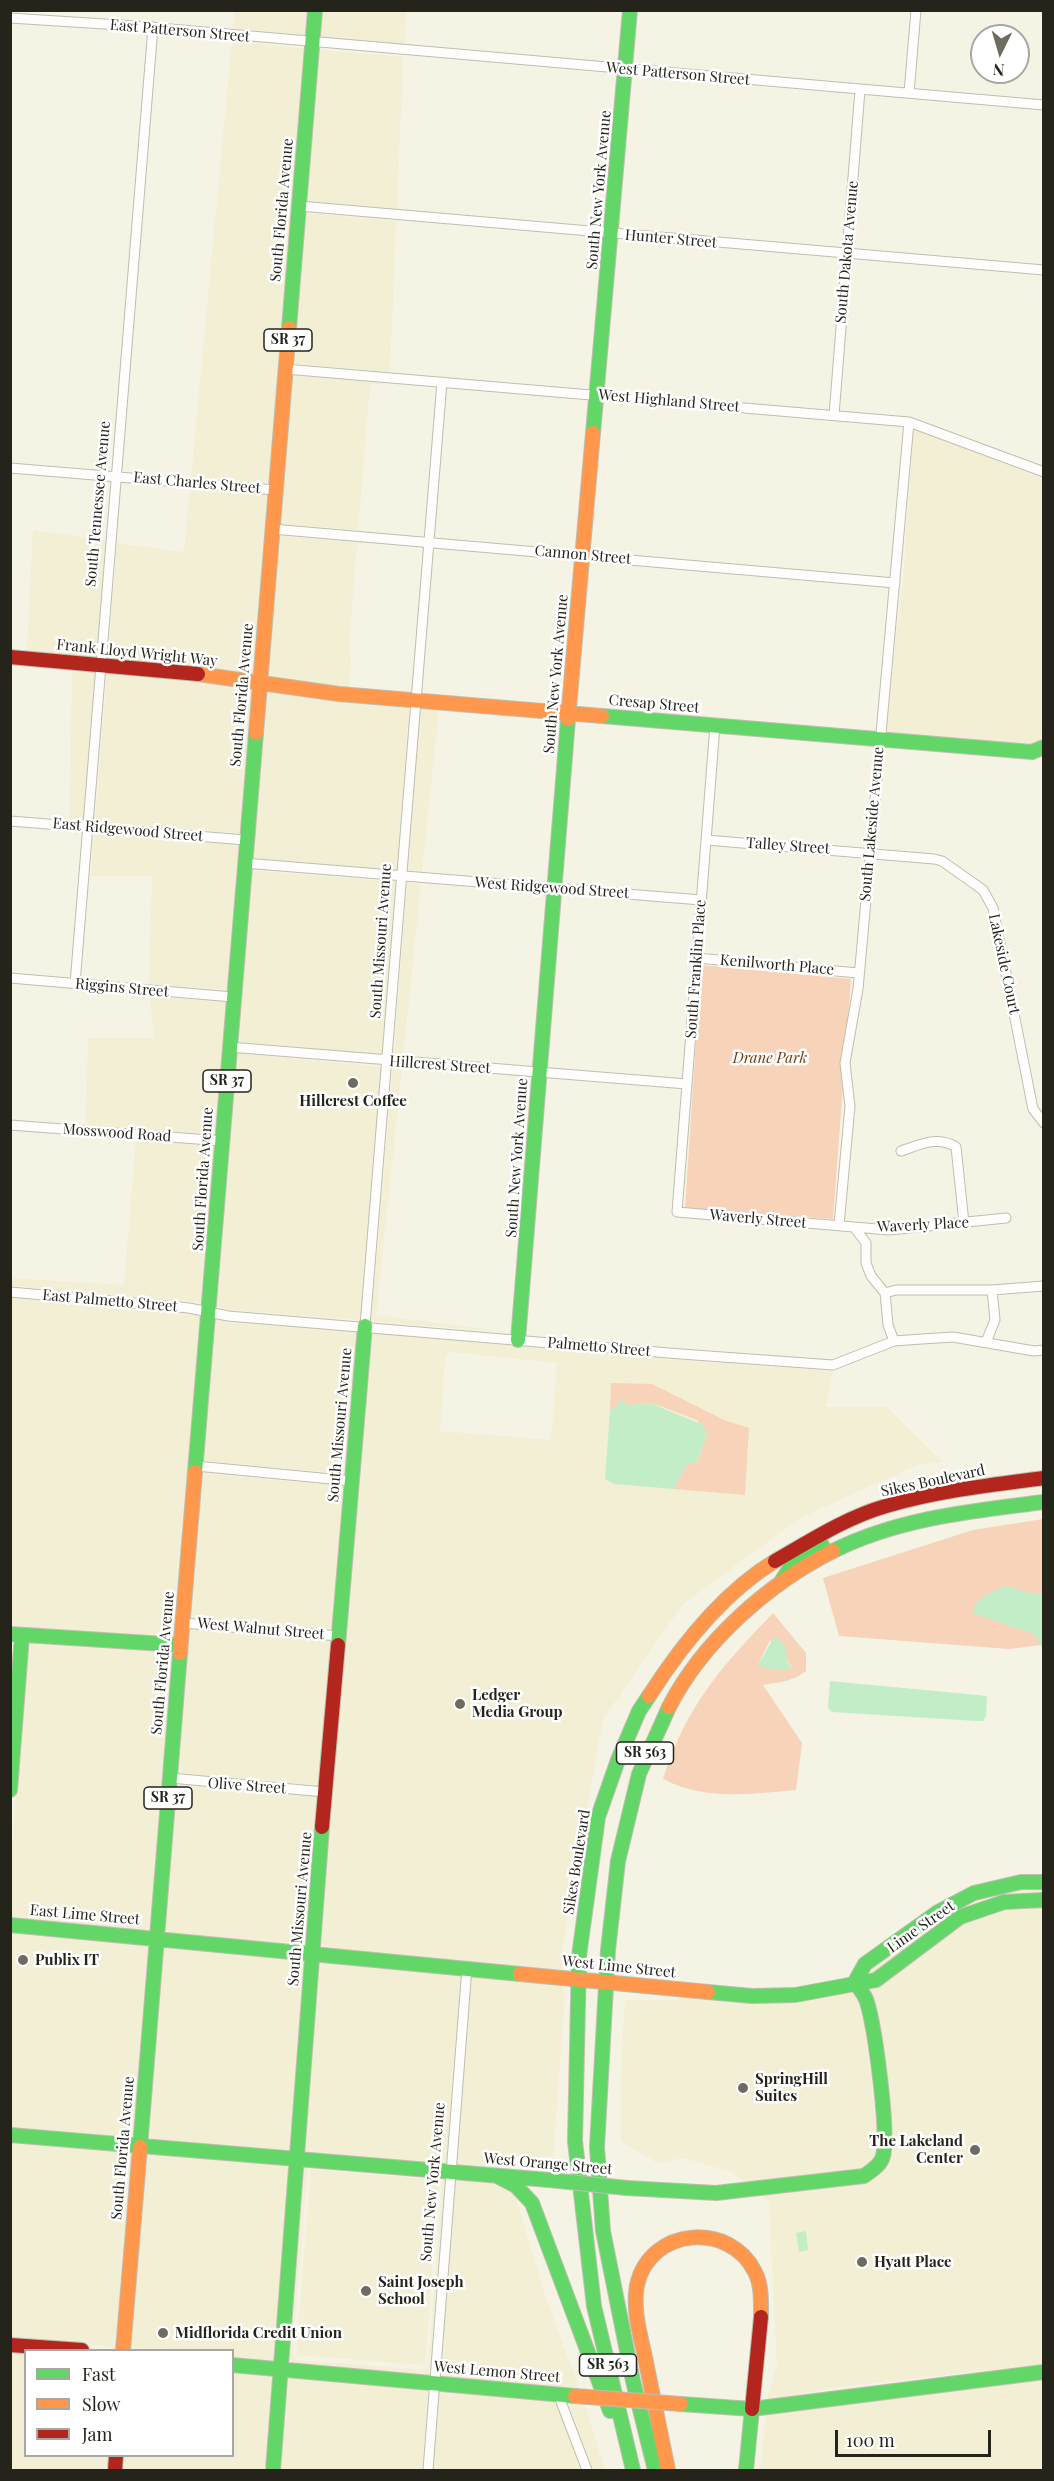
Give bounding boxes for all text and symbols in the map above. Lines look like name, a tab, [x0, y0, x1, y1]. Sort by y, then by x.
street label: East Patterson Street	[109, 16, 251, 46]
north arrow	[970, 24, 1030, 84]
street label: West Patterson Street	[605, 59, 751, 89]
text: N	[992, 59, 1005, 81]
street label: South New York Avenue	[583, 110, 615, 270]
street label: South Florida Avenue	[267, 137, 297, 283]
street label: South Dakota Avenue	[832, 180, 862, 324]
street label: Hunter Street	[624, 226, 718, 252]
road number: SR 37	[264, 329, 312, 351]
street label: West Highland Street	[598, 386, 740, 416]
street label: South Tennessee Avenue	[82, 420, 114, 588]
street label: East Charles Street	[133, 468, 261, 498]
street label: Cannon Street	[534, 542, 632, 568]
street label: South New York Avenue	[540, 594, 572, 754]
street label: South Florida Avenue	[227, 622, 257, 768]
street label: Frank Lloyd Wright Way	[55, 636, 219, 670]
street label: Cresap Street	[608, 691, 700, 717]
street label: South Lakeside Avenue	[856, 746, 888, 902]
street label: East Ridgewood Street	[52, 814, 204, 846]
street label: Talley Street	[745, 834, 831, 858]
street label: South Missouri Avenue	[367, 863, 395, 1019]
street label: West Ridgewood Street	[474, 874, 630, 902]
street label: South Franklin Place	[682, 899, 710, 1039]
street label: Lakeside Court	[985, 912, 1023, 1016]
street label: Kenilworth Place	[719, 951, 835, 979]
street label: Riggins Street	[74, 975, 170, 1001]
park label: Drane Park	[733, 1049, 807, 1067]
street label: Hillcrest Street	[389, 1052, 491, 1078]
road number: SR 37	[203, 1070, 251, 1092]
marker: Hillcrest Coffee	[346, 1076, 360, 1090]
street label: South New York Avenue	[502, 1078, 532, 1238]
place label: Hillcrest Coffee	[299, 1092, 407, 1110]
street label: South Florida Avenue	[189, 1106, 217, 1252]
street label: Mosswood Road	[62, 1120, 172, 1146]
street label: Waverly Street	[709, 1206, 807, 1232]
street label: Waverly Place	[876, 1214, 970, 1236]
street label: East Palmetto Street	[42, 1286, 178, 1316]
street label: Palmetto Street	[547, 1334, 651, 1360]
street label: South Missouri Avenue	[324, 1347, 356, 1503]
street label: Sikes Boulevard	[879, 1461, 987, 1501]
street label: South Florida Avenue	[148, 1590, 178, 1736]
street label: West Walnut Street	[197, 1614, 325, 1644]
place label: Ledger Media Group	[472, 1686, 563, 1721]
marker: Ledger Media Group	[453, 1697, 467, 1711]
road number: SR 563	[616, 1742, 674, 1764]
street label: Olive Street	[207, 1774, 287, 1798]
road number: SR 37	[144, 1787, 192, 1809]
street label: Sikes Boulevard	[560, 1808, 594, 1916]
street label: South Missouri Avenue	[284, 1831, 316, 1987]
street label: Lime Street	[884, 1897, 958, 1957]
street label: East Lime Street	[29, 1901, 141, 1929]
place label: Publix IT	[35, 1951, 99, 1969]
street label: West Lime Street	[561, 1952, 677, 1982]
marker: Publix IT	[16, 1953, 30, 1967]
place label: SpringHill Suites	[755, 2070, 828, 2105]
street label: South Florida Avenue	[108, 2075, 138, 2221]
marker: SpringHill Suites	[736, 2081, 750, 2095]
street label: South New York Avenue	[417, 2102, 449, 2262]
place label: The Lakeland Center	[869, 2132, 963, 2167]
marker: The Lakeland Center	[968, 2143, 982, 2157]
street label: West Orange Street	[483, 2149, 613, 2179]
place label: Hyatt Place	[874, 2253, 952, 2271]
marker: Hyatt Place	[855, 2255, 869, 2269]
place label: Saint Joseph School	[378, 2273, 463, 2308]
marker: Saint Joseph School	[359, 2284, 373, 2298]
place label: Midflorida Credit Union	[175, 2324, 342, 2342]
marker: Midflorida Credit Union	[156, 2326, 170, 2340]
legend	[24, 2349, 234, 2457]
road number: SR 563	[580, 2354, 636, 2376]
street label: West Lemon Street	[433, 2358, 561, 2386]
text: Fast	[82, 2362, 115, 2386]
text: Slow	[82, 2392, 120, 2416]
scale bar	[838, 2418, 994, 2456]
text: Jam	[82, 2422, 112, 2446]
text: 100 m	[846, 2428, 895, 2452]

